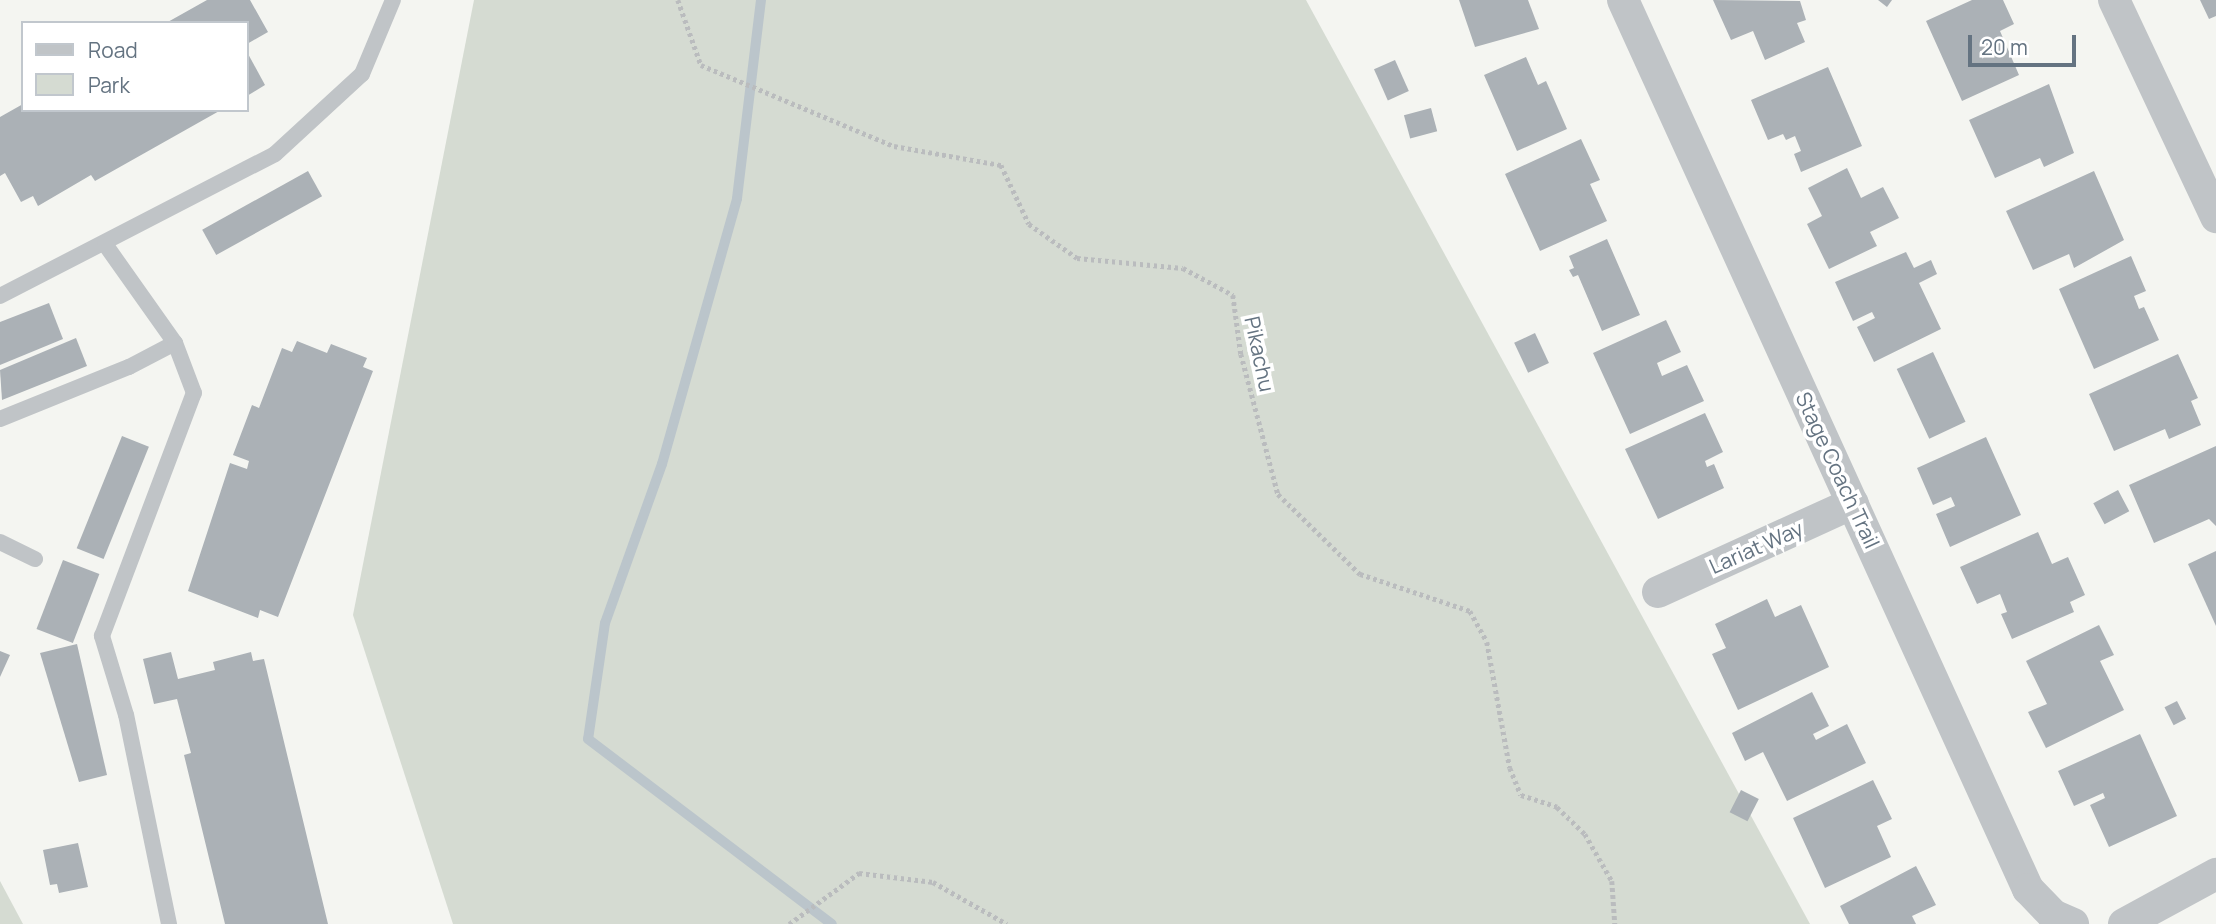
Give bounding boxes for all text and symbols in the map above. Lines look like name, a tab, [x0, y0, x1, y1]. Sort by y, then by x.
legend	[21, 21, 248, 112]
scale bar	[1971, 21, 2080, 65]
text: 20 m	[1981, 33, 2028, 61]
text: Road	[88, 36, 138, 64]
text: Park	[88, 71, 130, 99]
street label: Pikachu	[1240, 314, 1280, 394]
street label: Stage Coach Trail	[1791, 388, 1885, 552]
street label: Lariat Way	[1705, 515, 1807, 579]

